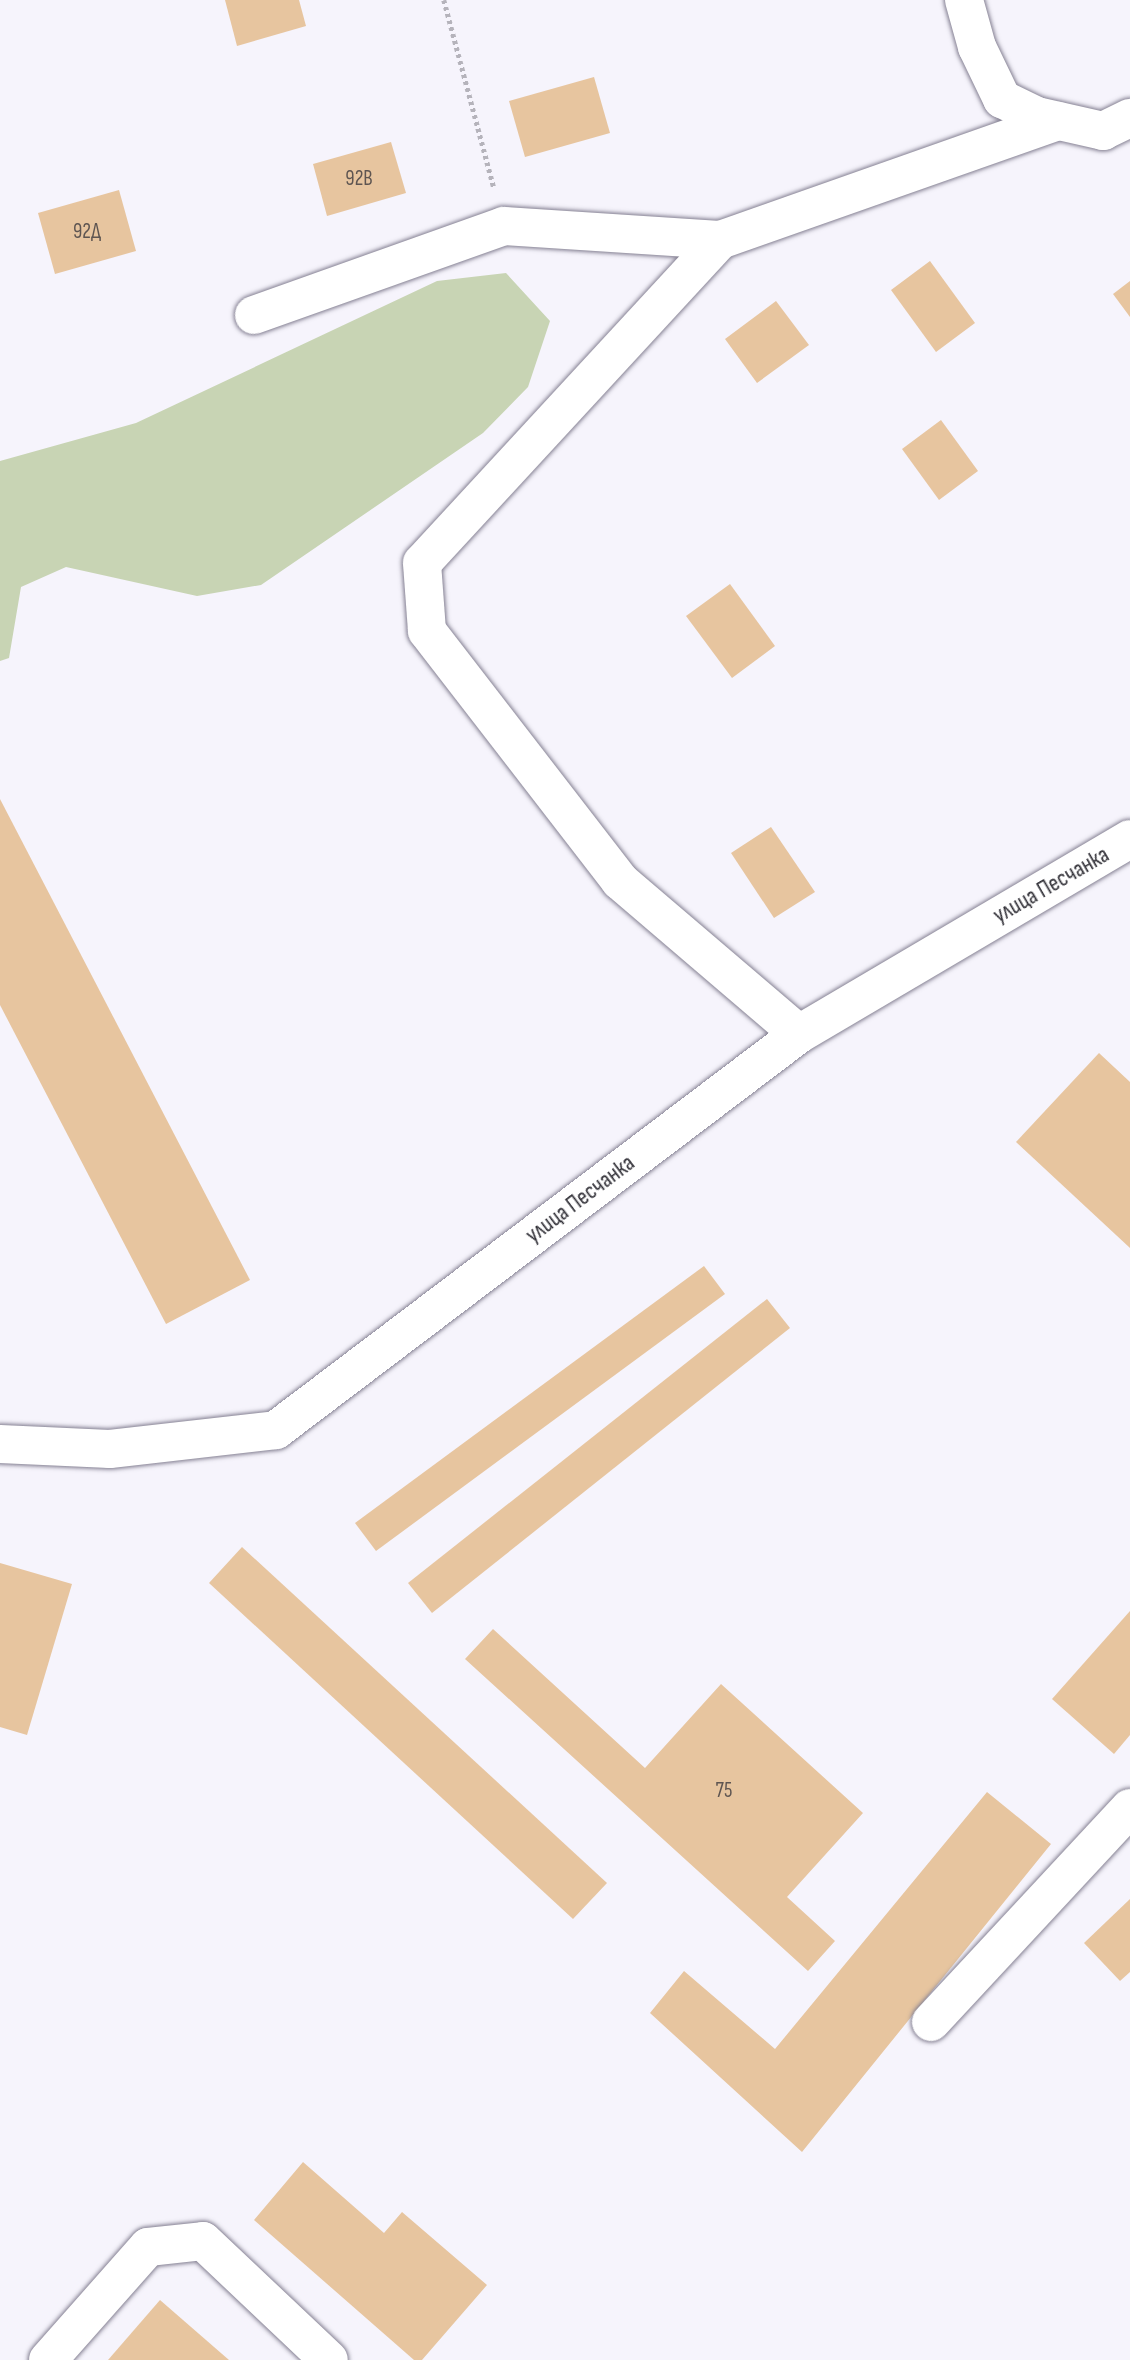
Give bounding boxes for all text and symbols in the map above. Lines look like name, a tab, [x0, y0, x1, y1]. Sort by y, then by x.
house number: 92В	[345, 166, 373, 192]
house number: 92Д	[73, 219, 101, 245]
street label: улица Песчанка	[988, 840, 1114, 930]
street label: улица Песчанка	[520, 1149, 640, 1249]
house number: 75	[716, 1778, 732, 1804]

